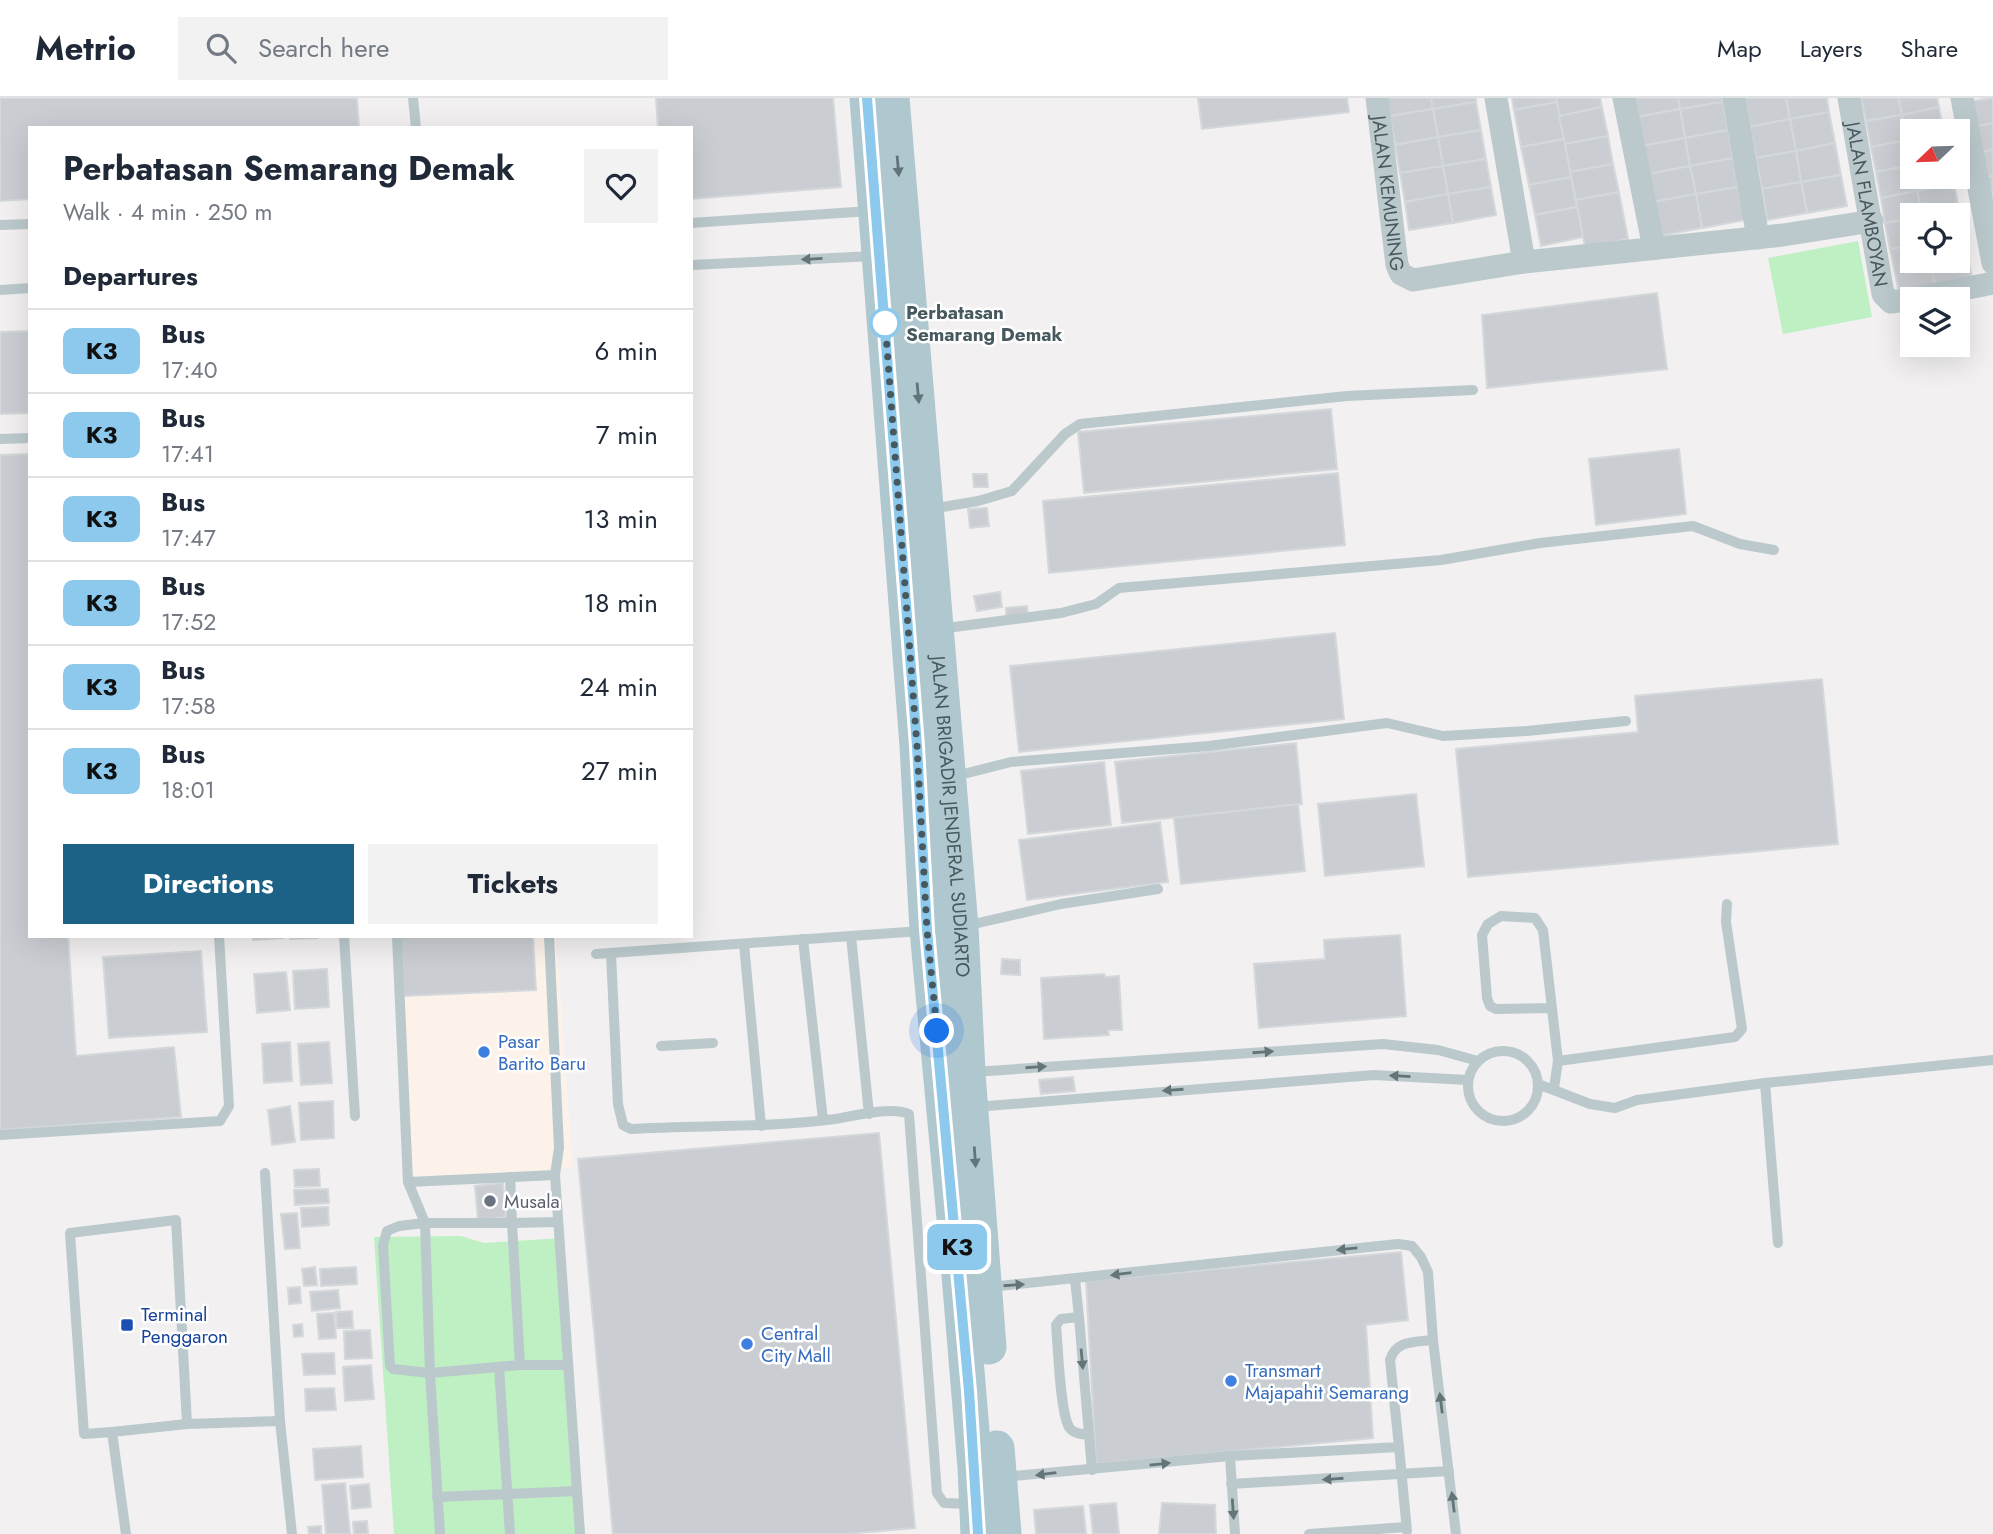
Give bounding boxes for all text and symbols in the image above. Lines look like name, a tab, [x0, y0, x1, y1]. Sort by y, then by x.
search box	[178, 17, 668, 80]
text: Metrio	[35, 25, 136, 72]
icon: search	[202, 29, 240, 67]
text: Search here	[258, 29, 389, 67]
text: Map	[1717, 31, 1762, 66]
text: Layers	[1800, 31, 1862, 66]
text: Share	[1900, 31, 1958, 66]
street label: JALAN KEMUNING	[1365, 111, 1411, 273]
street label: JALAN FLAMBOYAN	[1839, 117, 1895, 289]
north arrow	[1900, 119, 1970, 189]
map controls	[1900, 119, 1970, 357]
text: Perbatasan Semarang Demak	[63, 145, 515, 192]
button: heart	[584, 149, 658, 223]
one-way arrow	[893, 155, 904, 177]
text: Walk · 4 min · 250 m	[63, 195, 272, 229]
button: locate	[1900, 203, 1970, 273]
one-way arrow	[801, 253, 823, 264]
text: Departures	[63, 257, 198, 295]
button: layers	[1900, 287, 1970, 357]
place label: Perbatasan Semarang Demak	[906, 299, 1062, 348]
marker: Perbatasan Semarang Demak	[870, 308, 900, 338]
text: Bus	[161, 315, 205, 353]
text: 6 min	[595, 332, 658, 370]
text: K3	[86, 333, 117, 368]
text: 17:40	[161, 353, 218, 387]
one-way arrow	[913, 382, 924, 404]
text: Bus	[161, 399, 205, 437]
text: 7 min	[596, 416, 658, 454]
text: K3	[86, 417, 117, 452]
text: 17:41	[161, 437, 214, 471]
text: Bus	[161, 483, 205, 521]
text: 13 min	[584, 500, 658, 538]
text: K3	[86, 501, 117, 536]
text: 17:47	[161, 521, 216, 555]
text: Bus	[161, 567, 205, 605]
text: 18 min	[584, 584, 658, 622]
text: K3	[86, 585, 117, 620]
text: 17:52	[161, 605, 216, 639]
text: Bus	[161, 651, 205, 689]
street label: JALAN BRIGADIR JENDERAL SUDIARTO	[925, 652, 977, 978]
text: 24 min	[580, 668, 658, 706]
text: K3	[86, 669, 117, 704]
text: 17:58	[161, 689, 216, 723]
text: Bus	[161, 735, 205, 773]
text: 27 min	[581, 752, 658, 790]
text: K3	[86, 753, 117, 788]
text: 18:01	[161, 773, 215, 807]
button: Directions	[63, 844, 354, 924]
button: Tickets	[368, 844, 658, 924]
your location	[919, 1013, 954, 1048]
place label: Pasar Barito Baru	[498, 1028, 586, 1077]
marker: Pasar Barito Baru	[476, 1044, 492, 1060]
one-way arrow	[1252, 1046, 1274, 1057]
one-way arrow	[1025, 1061, 1047, 1072]
one-way arrow	[1388, 1071, 1410, 1082]
one-way arrow	[1161, 1085, 1183, 1096]
one-way arrow	[970, 1146, 981, 1168]
place label: Musala	[504, 1188, 560, 1215]
marker: Musala	[482, 1193, 498, 1209]
line badge: K3	[926, 1224, 988, 1270]
text: K3	[941, 1229, 973, 1264]
one-way arrow	[1336, 1244, 1358, 1255]
one-way arrow	[1110, 1268, 1132, 1279]
one-way arrow	[1003, 1280, 1025, 1291]
place label: Terminal Penggaron	[141, 1301, 228, 1350]
marker: Terminal Penggaron	[119, 1317, 135, 1333]
place label: Central City Mall	[761, 1320, 831, 1369]
marker: Central City Mall	[739, 1336, 755, 1352]
one-way arrow	[1077, 1348, 1088, 1370]
place label: Transmart Majapahit Semarang	[1245, 1357, 1409, 1406]
marker: Transmart Majapahit Semarang	[1223, 1373, 1239, 1389]
one-way arrow	[1435, 1392, 1446, 1414]
one-way arrow	[1149, 1458, 1171, 1469]
one-way arrow	[1035, 1469, 1057, 1480]
one-way arrow	[1322, 1473, 1344, 1484]
one-way arrow	[1447, 1491, 1458, 1513]
one-way arrow	[1228, 1498, 1239, 1520]

